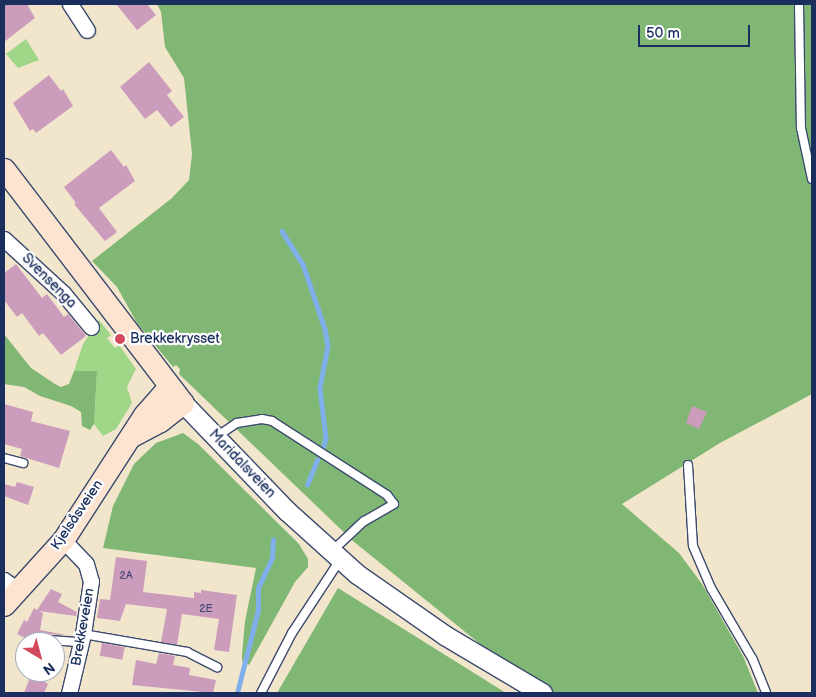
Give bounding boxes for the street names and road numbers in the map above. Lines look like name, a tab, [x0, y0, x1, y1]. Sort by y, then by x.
street label: Svensenga	[18, 250, 80, 312]
street label: Maridalsveien	[205, 426, 279, 502]
street label: Kjelsåsveien	[47, 477, 107, 553]
street label: Brekkeveien	[68, 587, 98, 667]

